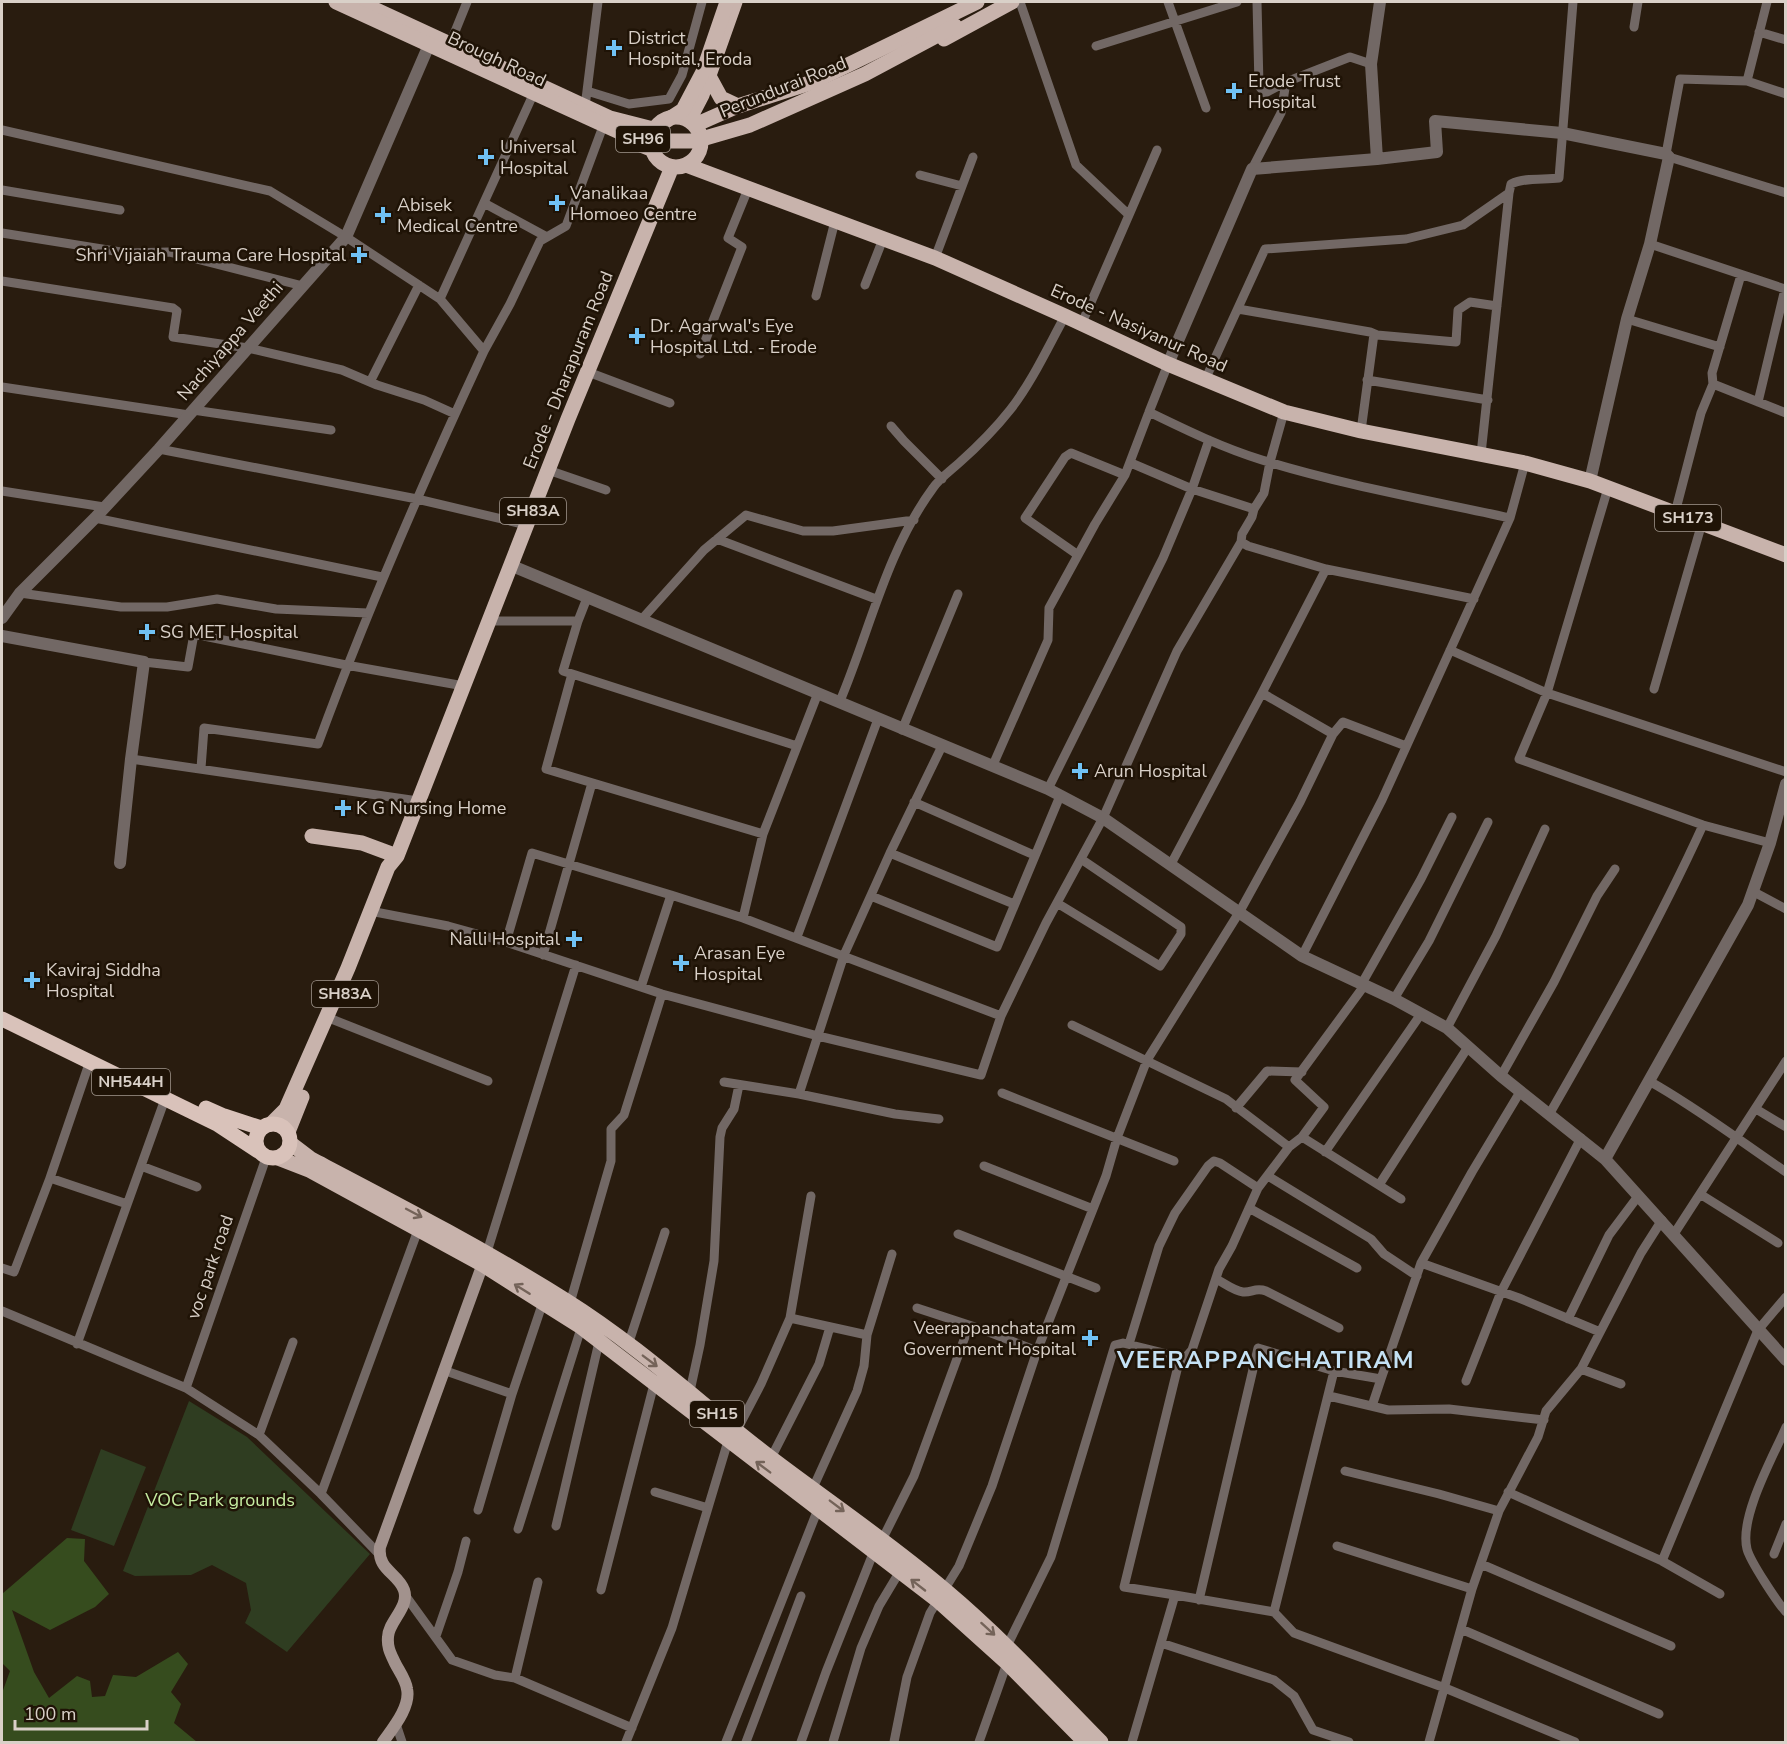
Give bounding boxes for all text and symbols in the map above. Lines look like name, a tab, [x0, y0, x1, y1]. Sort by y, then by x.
street label: Brough Road	[444, 26, 550, 92]
place label: District Hospital, Eroda	[628, 26, 752, 71]
marker: District Hospital, Eroda	[605, 39, 623, 57]
street label: Perundurai Road	[716, 51, 850, 123]
place label: Erode Trust Hospital	[1248, 69, 1341, 114]
marker: Erode Trust Hospital	[1225, 82, 1243, 100]
road number: SH96	[616, 126, 670, 152]
place label: Universal Hospital	[500, 135, 577, 180]
marker: Universal Hospital	[477, 148, 495, 166]
place label: Vanalikaa Homoeo Centre	[569, 181, 697, 226]
place label: Abisek Medical Centre	[397, 193, 518, 238]
marker: Vanalikaa Homoeo Centre	[548, 194, 566, 212]
marker: Abisek Medical Centre	[374, 206, 392, 224]
place label: Shri Vijaiah Trauma Care Hospital	[75, 243, 347, 267]
marker: Shri Vijaiah Trauma Care Hospital	[350, 246, 368, 264]
street label: Erode - Dharapuram Road	[517, 268, 619, 472]
street label: Nachiyappa Veethi	[172, 276, 288, 406]
street label: Erode - Nasiyanur Road	[1047, 278, 1231, 378]
place label: Dr. Agarwal's Eye Hospital Ltd. - Erode	[650, 314, 817, 359]
marker: Dr. Agarwal's Eye Hospital Ltd. - Erode	[628, 327, 646, 345]
road number: SH83A	[500, 498, 566, 524]
road number: SH173	[1655, 505, 1721, 531]
place label: SG MET Hospital	[160, 620, 299, 644]
marker: SG MET Hospital	[138, 623, 156, 641]
place label: Arun Hospital	[1094, 759, 1207, 783]
marker: Arun Hospital	[1071, 762, 1089, 780]
place label: K G Nursing Home	[356, 796, 506, 820]
marker: K G Nursing Home	[334, 799, 352, 817]
place label: Nalli Hospital	[449, 927, 561, 951]
marker: Nalli Hospital	[565, 930, 583, 948]
place label: Arasan Eye Hospital	[694, 941, 785, 986]
marker: Arasan Eye Hospital	[672, 954, 690, 972]
place label: Kaviraj Siddha Hospital	[46, 958, 161, 1003]
marker: Kaviraj Siddha Hospital	[23, 971, 41, 989]
road number: SH83A	[312, 981, 378, 1007]
road number: NH544H	[92, 1069, 170, 1095]
one-way arrow	[405, 1207, 422, 1219]
street label: voc park road	[181, 1212, 239, 1322]
one-way arrow	[514, 1282, 531, 1294]
place label: Veerappanchataram Government Hospital	[903, 1316, 1077, 1361]
marker: Veerappanchataram Government Hospital	[1081, 1329, 1099, 1347]
district label: VEERAPPANCHATIRAM	[1116, 1344, 1415, 1376]
one-way arrow	[642, 1354, 658, 1367]
road number: SH15	[690, 1401, 744, 1427]
one-way arrow	[755, 1461, 771, 1473]
park label: VOC Park grounds	[144, 1488, 295, 1512]
one-way arrow	[829, 1500, 845, 1512]
one-way arrow	[910, 1579, 926, 1592]
one-way arrow	[980, 1622, 995, 1636]
scale bar	[15, 1693, 147, 1731]
text: 100 m	[24, 1702, 76, 1726]

